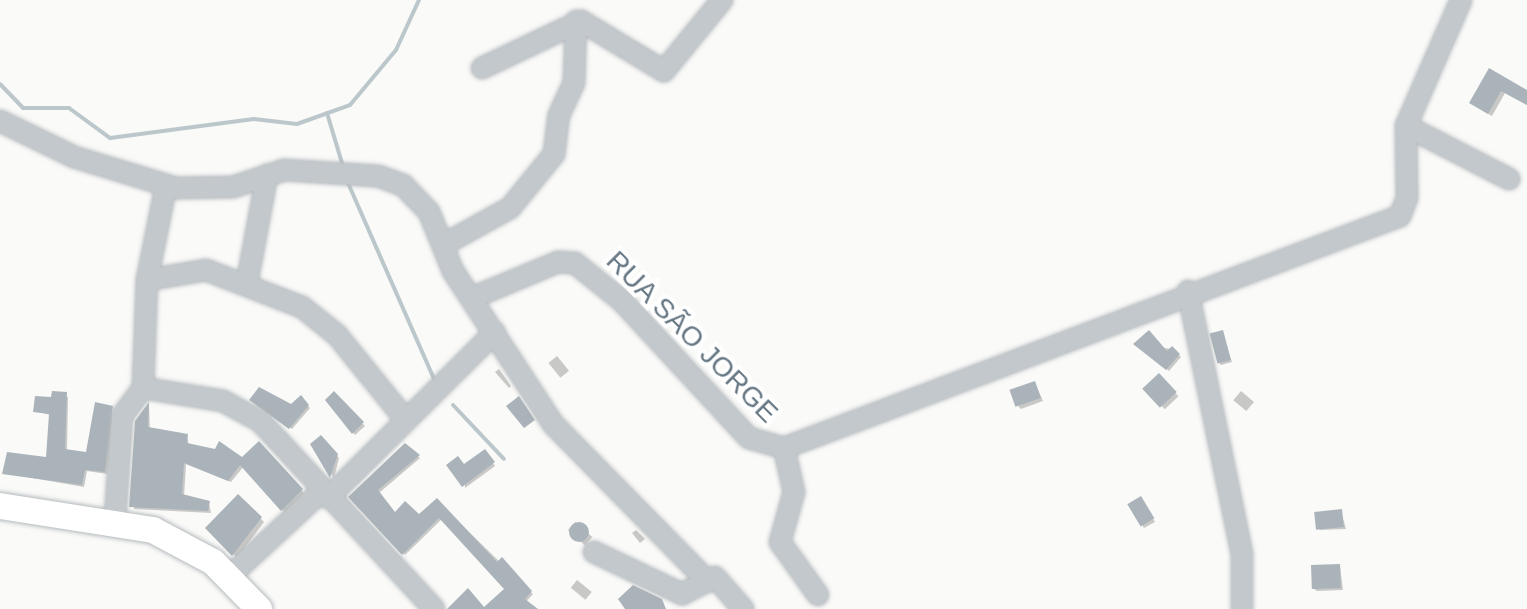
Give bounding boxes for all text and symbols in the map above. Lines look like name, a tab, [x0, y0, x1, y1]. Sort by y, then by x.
street label: RUA SÃO JORGE	[599, 244, 785, 430]

